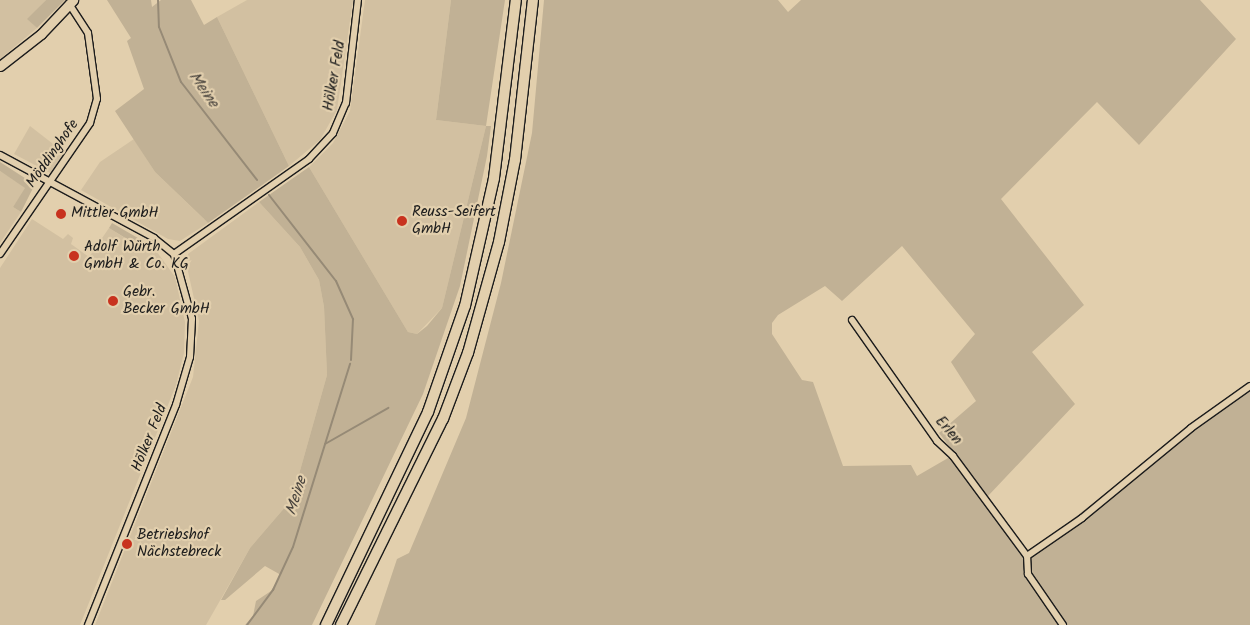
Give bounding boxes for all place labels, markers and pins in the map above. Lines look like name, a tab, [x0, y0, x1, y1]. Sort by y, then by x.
place label: Reuss-Seifert GmbH	[412, 203, 496, 238]
place label: Mittler GmbH	[71, 205, 158, 223]
marker: Mittler GmbH	[55, 208, 67, 220]
marker: Reuss-Seifert GmbH	[396, 215, 408, 227]
place label: Adolf Würth GmbH & Co. KG	[84, 238, 189, 273]
marker: Adolf Würth GmbH & Co. KG	[68, 250, 80, 262]
place label: Gebr. Becker GmbH	[123, 283, 210, 318]
marker: Gebr. Becker GmbH	[107, 295, 119, 307]
place label: Betriebshof Nächstebreck	[137, 526, 221, 561]
marker: Betriebshof Nächstebreck	[121, 538, 133, 550]

